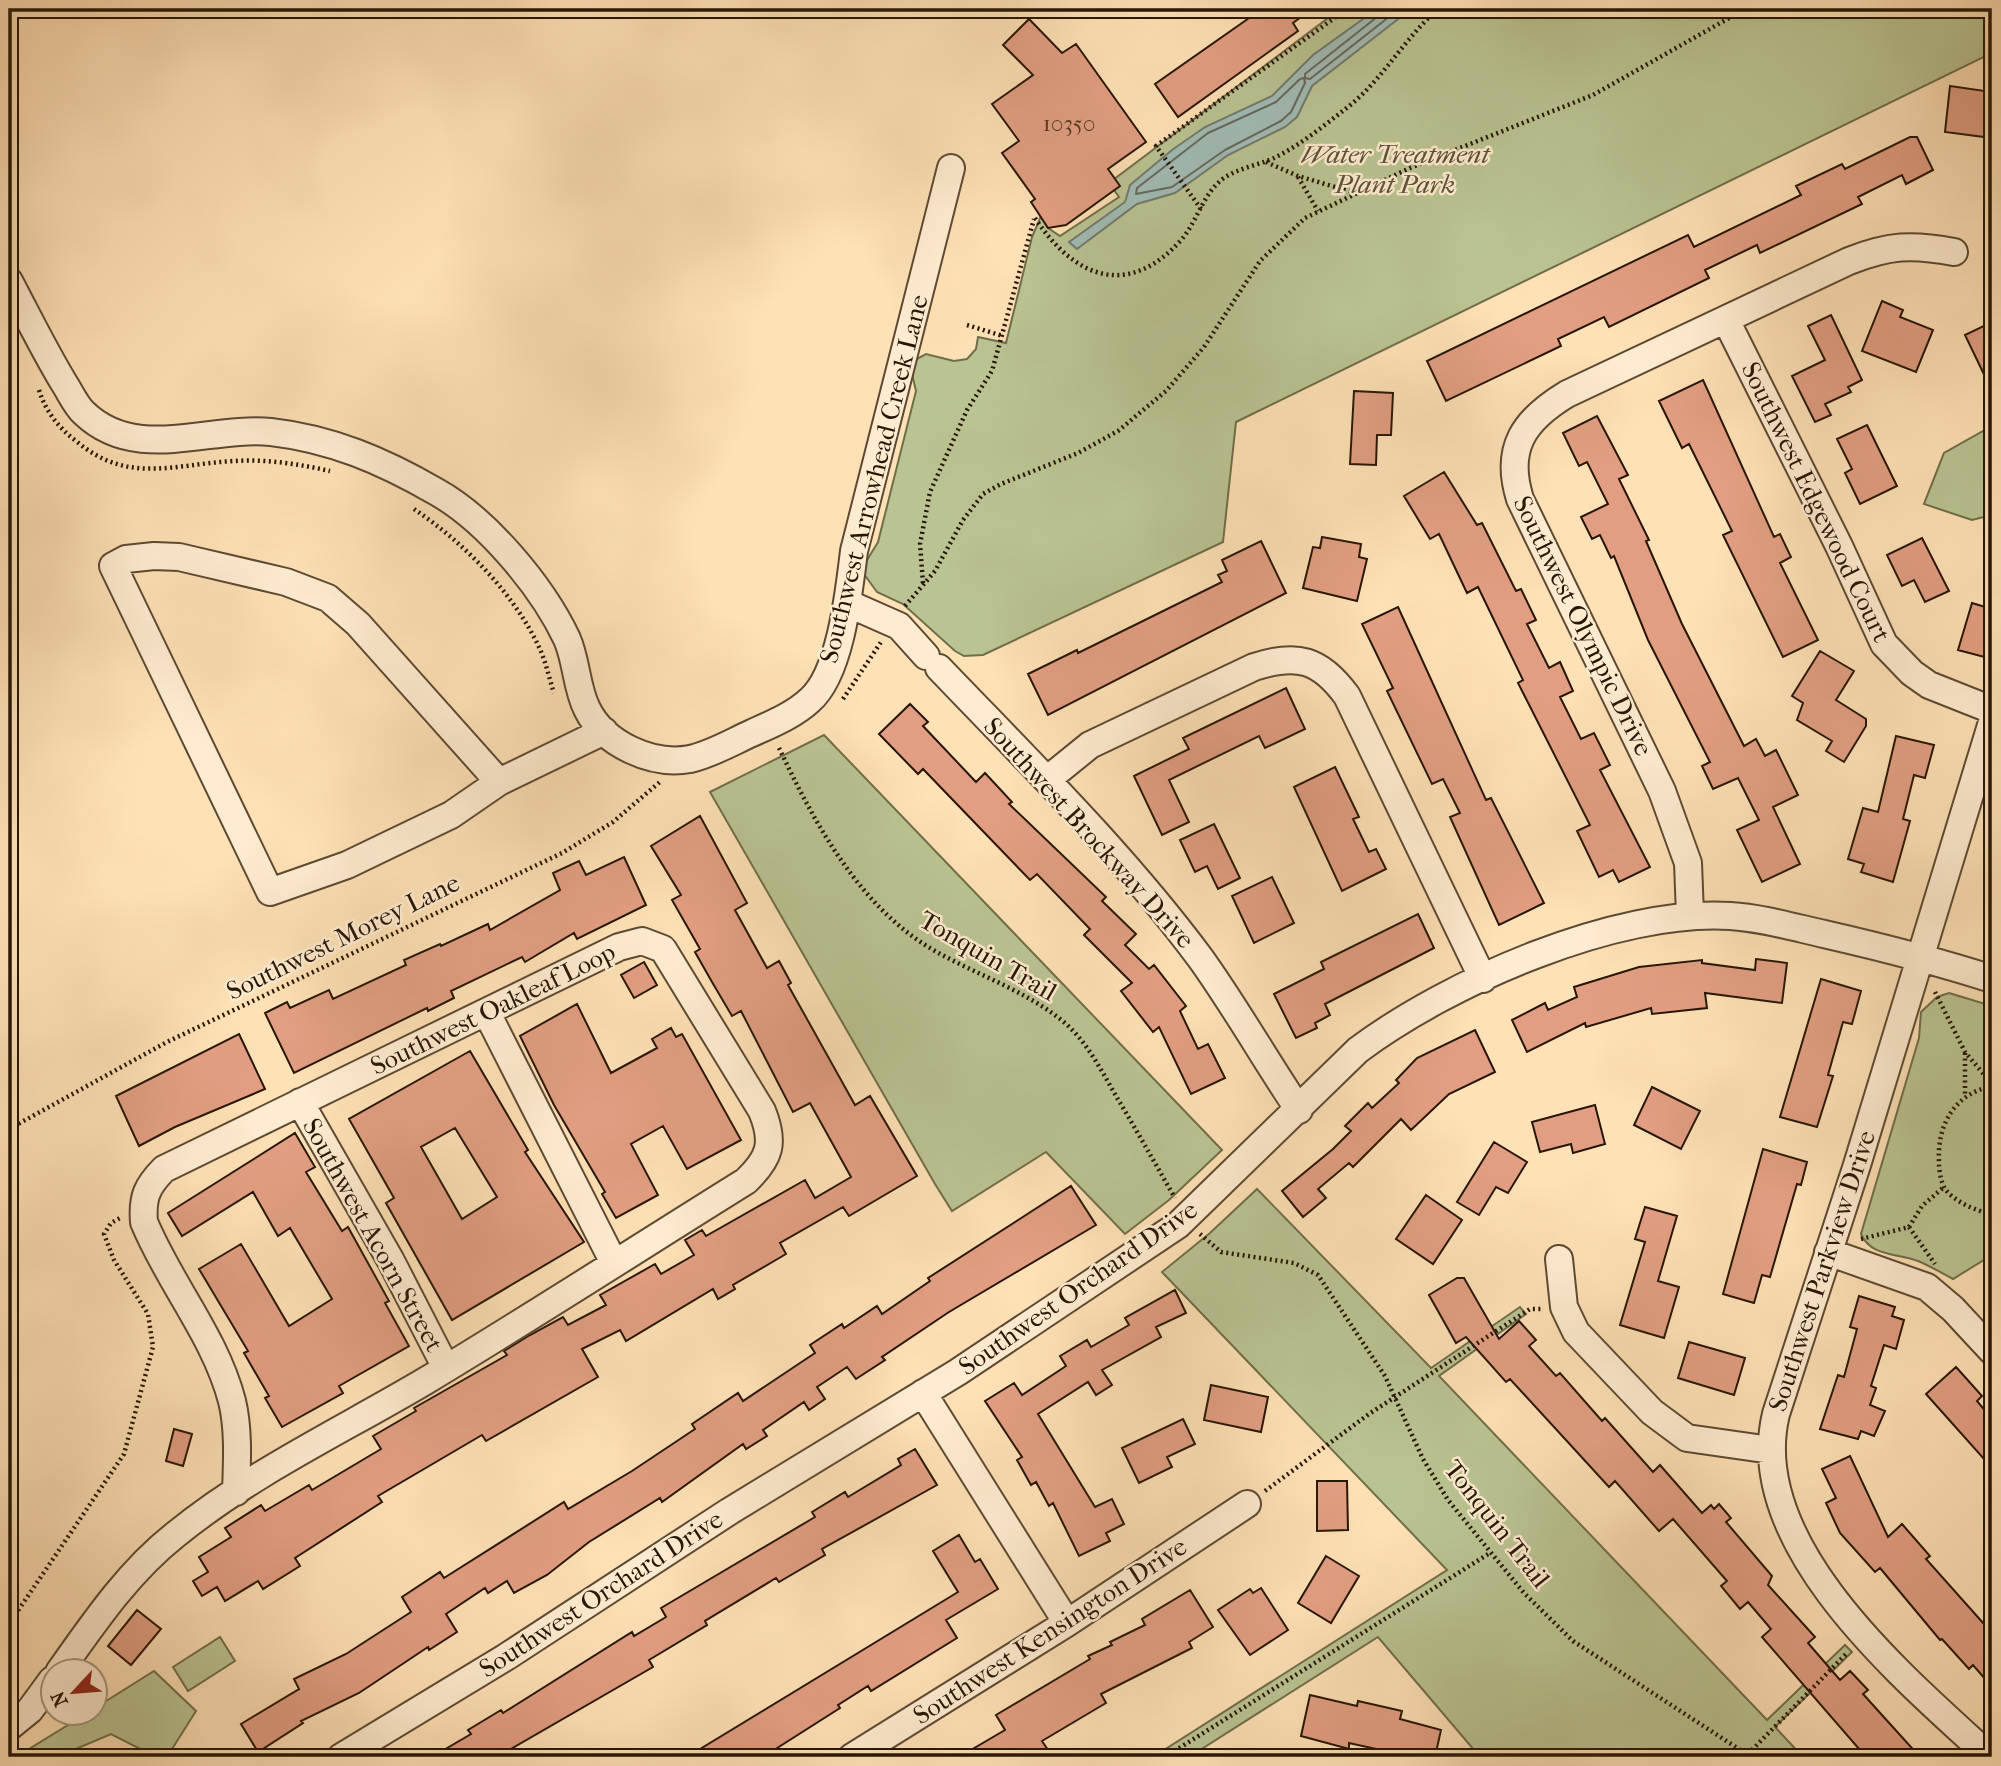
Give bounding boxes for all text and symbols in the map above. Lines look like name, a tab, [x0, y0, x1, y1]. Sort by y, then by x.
house number: 10350	[1043, 110, 1095, 137]
park label: Water Treatment Plant Park	[1301, 139, 1491, 200]
street label: Southwest Arrowhead Creek Lane	[813, 291, 935, 667]
street label: Southwest Edgewood Court	[1735, 357, 1898, 648]
street label: Southwest Olympic Drive	[1507, 491, 1659, 761]
street label: Southwest Brockway Drive	[977, 711, 1201, 955]
street label: Southwest Morey Lane	[221, 867, 465, 1007]
street label: Tonquin Trail	[914, 904, 1062, 1008]
street label: Southwest Oakleaf Loop	[365, 936, 621, 1082]
street label: Southwest Acorn Street	[296, 1113, 450, 1358]
street label: Southwest Parkview Drive	[1762, 1126, 1882, 1416]
street label: Southwest Orchard Drive	[953, 1194, 1203, 1382]
street label: Tonquin Trail	[1438, 1454, 1556, 1594]
street label: Southwest Orchard Drive	[473, 1504, 729, 1684]
street label: Southwest Kensington Drive	[907, 1531, 1193, 1731]
north arrow	[38, 1658, 108, 1728]
text: N	[46, 1687, 73, 1710]

